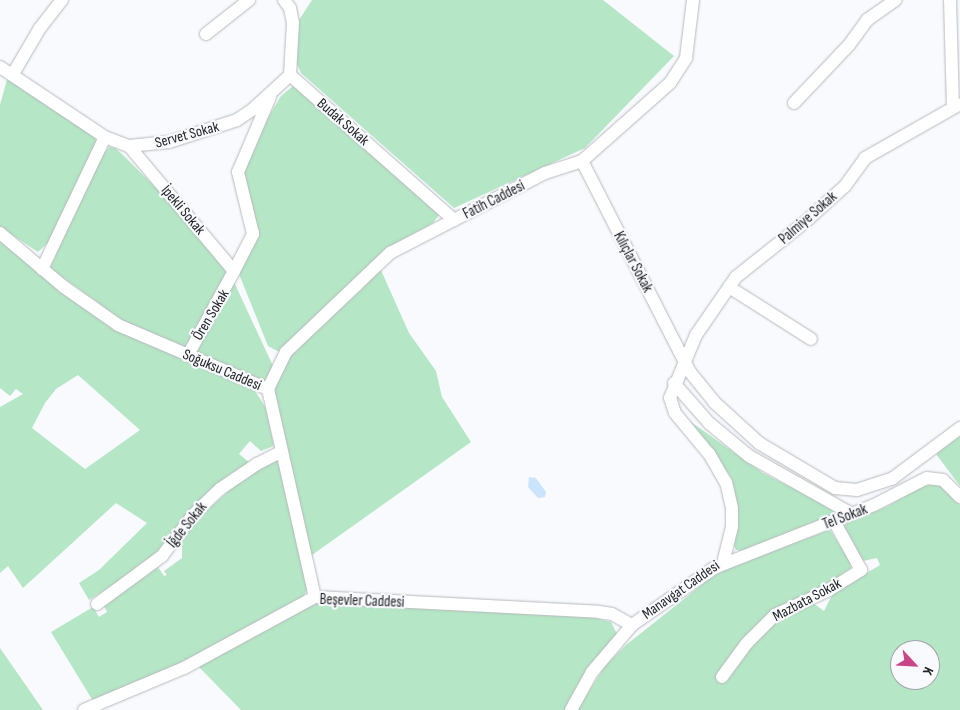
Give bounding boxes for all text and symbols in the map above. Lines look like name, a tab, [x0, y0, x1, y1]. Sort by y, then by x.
street label: Budak Sokak	[313, 95, 373, 149]
street label: Servet Sokak	[153, 118, 221, 152]
street label: Fatih Caddesi	[460, 177, 528, 223]
street label: İpekli Sokak	[157, 182, 209, 238]
street label: Palmiye Sokak	[775, 188, 841, 248]
street label: Kılıçlar Sokak	[610, 229, 656, 295]
street label: Ören Sokak	[189, 286, 233, 344]
street label: Soğuksu Caddesi	[180, 345, 264, 395]
street label: İğde Sokak	[163, 499, 211, 551]
street label: Tel Sokak	[820, 500, 870, 534]
street label: Manavgat Caddesi	[639, 557, 723, 623]
street label: Mazbata Sokak	[770, 575, 844, 625]
street label: Beşevler Caddesi	[319, 591, 405, 611]
north arrow	[890, 640, 940, 690]
text: K	[919, 664, 937, 678]

